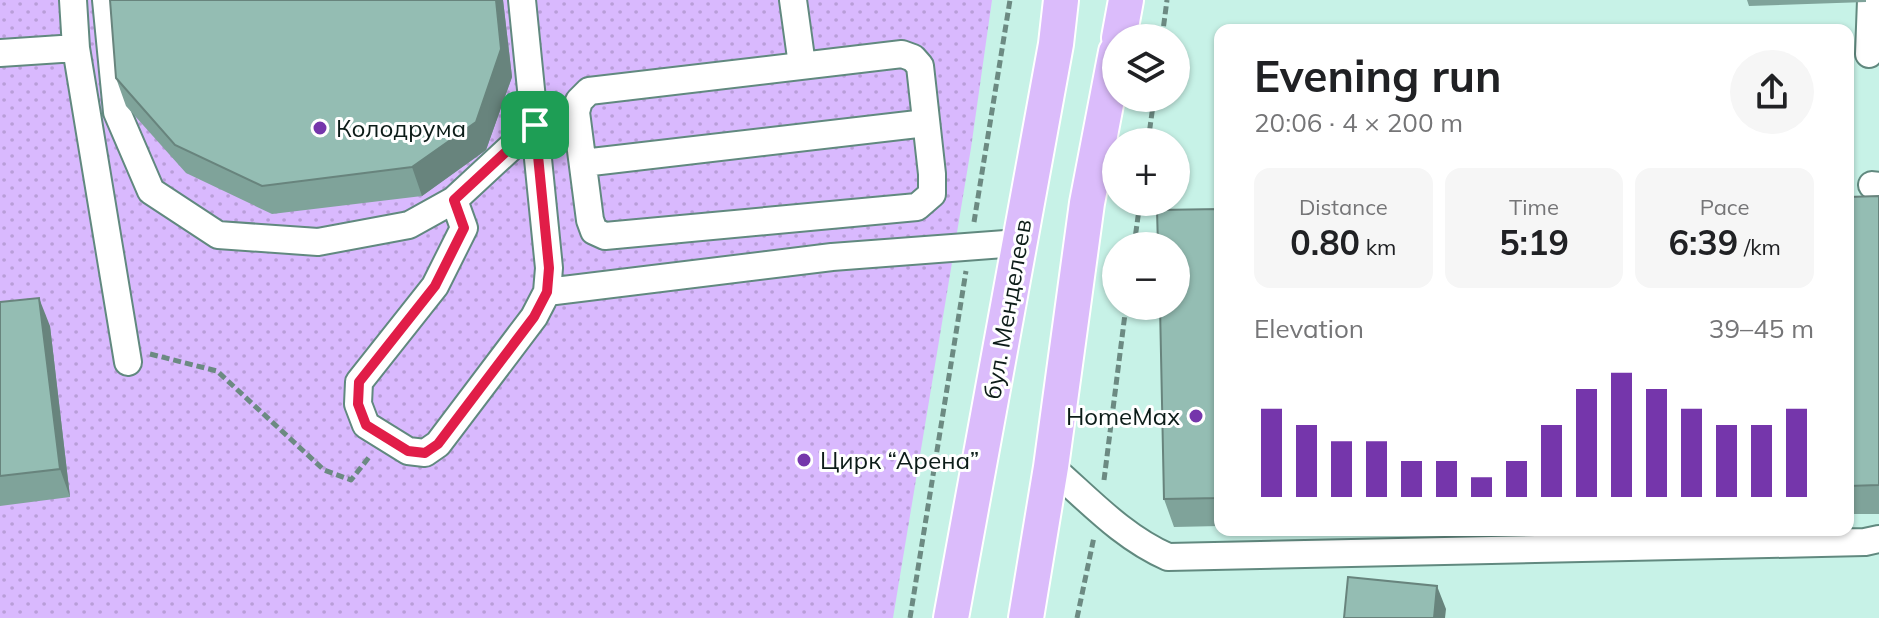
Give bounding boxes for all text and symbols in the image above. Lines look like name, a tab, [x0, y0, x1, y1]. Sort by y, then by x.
map controls	[1102, 24, 1190, 320]
button: layers	[1102, 24, 1190, 112]
text: Evening run	[1254, 48, 1501, 103]
button: share	[1730, 50, 1814, 134]
pin	[501, 91, 569, 159]
icon: arrive	[513, 103, 557, 147]
text: 20:06 · 4 × 200 m	[1254, 106, 1463, 139]
place label: Колодрума	[336, 113, 466, 143]
marker: Колодрума	[311, 119, 329, 137]
button: +	[1102, 128, 1190, 216]
text: Distance	[1299, 193, 1388, 221]
text: Time	[1509, 193, 1559, 221]
text: Pace	[1700, 193, 1749, 221]
street label: бул. Менделеев	[976, 217, 1038, 401]
text: 0.80	[1290, 221, 1360, 264]
text: 5:19	[1499, 221, 1569, 264]
text: 6:39	[1669, 221, 1738, 264]
button: −	[1102, 232, 1190, 320]
text: km	[1360, 233, 1396, 261]
text: /km	[1738, 233, 1781, 261]
text: Elevation	[1254, 312, 1364, 345]
text: 39–45 m	[1709, 312, 1814, 345]
place label: HomeMax	[1066, 401, 1180, 431]
marker: HomeMax	[1187, 407, 1205, 425]
place label: Цирк “Арена”	[820, 445, 979, 475]
marker: Цирк “Арена”	[795, 451, 813, 469]

